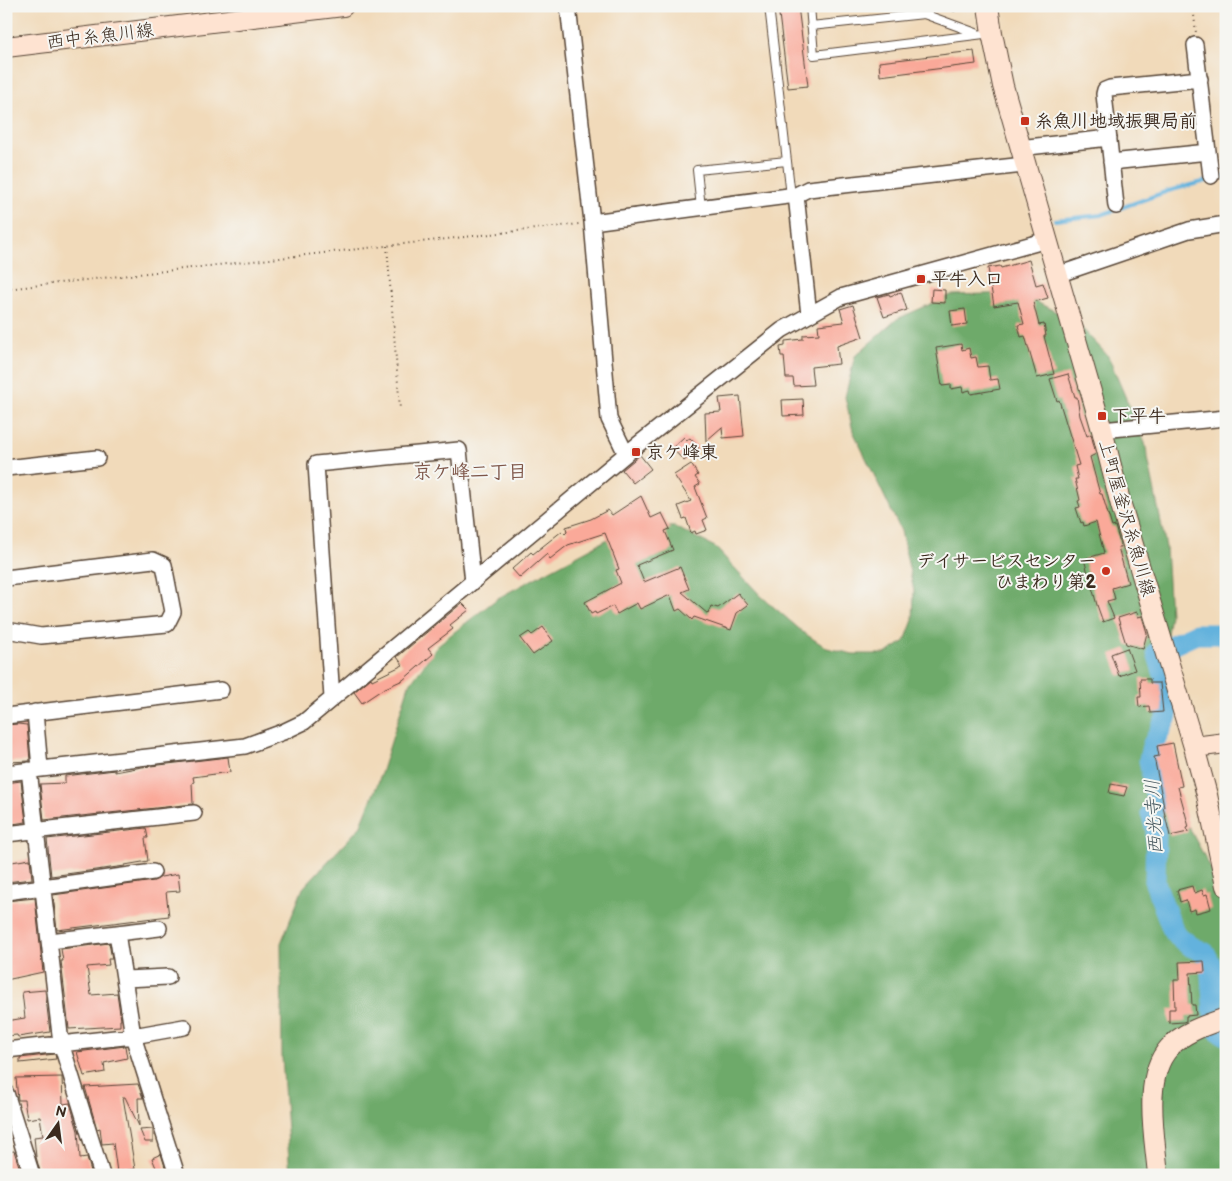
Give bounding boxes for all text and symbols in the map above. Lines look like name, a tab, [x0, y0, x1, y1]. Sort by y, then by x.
street label: 西中糸魚川線	[45, 19, 155, 53]
place label: 糸魚川地域振興局前	[1035, 111, 1197, 132]
marker: 糸魚川地域振興局前	[1019, 115, 1031, 127]
place label: 平牛入口	[931, 269, 1003, 290]
marker: 平牛入口	[915, 273, 927, 285]
place label: 下平牛	[1112, 406, 1166, 427]
marker: 下平牛	[1096, 410, 1108, 422]
street label: 上町屋釜沢糸魚川線	[1094, 437, 1159, 599]
place label: 京ケ峰東	[646, 442, 718, 463]
marker: 京ケ峰東	[630, 446, 642, 458]
district label: 京ケ峰二丁目	[413, 461, 527, 484]
place label: デイサービスセンター ひまわり第2	[917, 551, 1096, 593]
marker: デイサービスセンター ひまわり第2	[1100, 565, 1112, 577]
water label: 西光寺川	[1141, 778, 1168, 855]
north arrow	[32, 1098, 82, 1148]
text: N	[54, 1102, 68, 1121]

